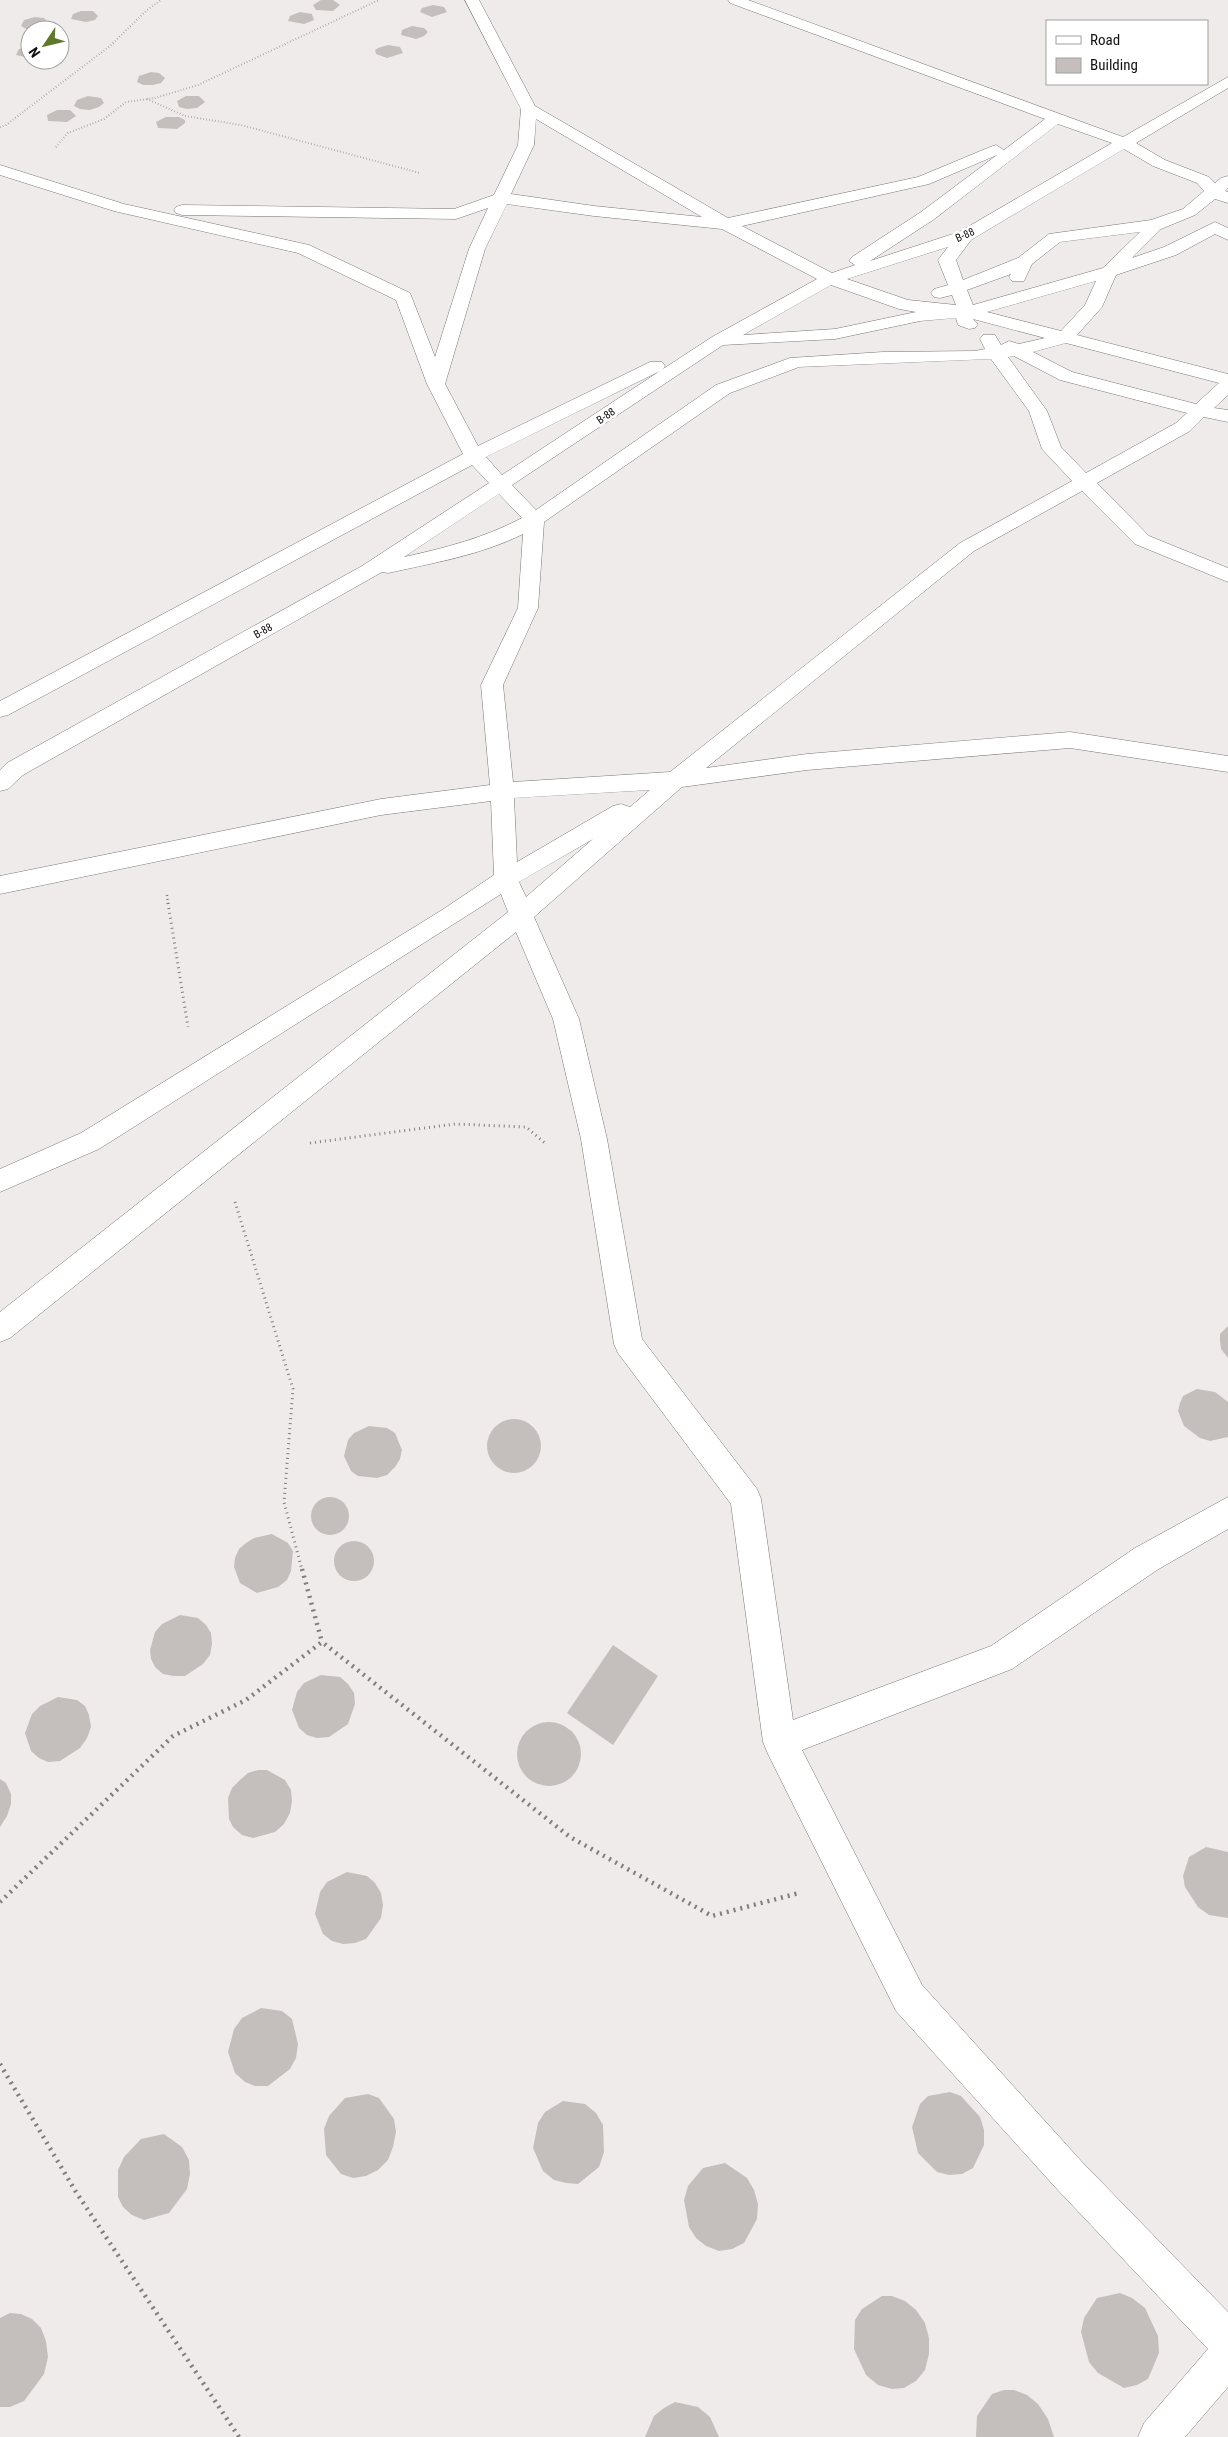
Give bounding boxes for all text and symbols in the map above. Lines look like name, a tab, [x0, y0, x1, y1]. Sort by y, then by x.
north arrow	[20, 20, 70, 70]
legend	[1046, 20, 1208, 85]
text: Road	[1090, 31, 1120, 49]
text: N	[25, 44, 43, 61]
text: Building	[1090, 56, 1138, 74]
street label: B-88	[953, 225, 977, 245]
street label: B-88	[594, 405, 618, 427]
street label: B-88	[251, 621, 275, 641]

